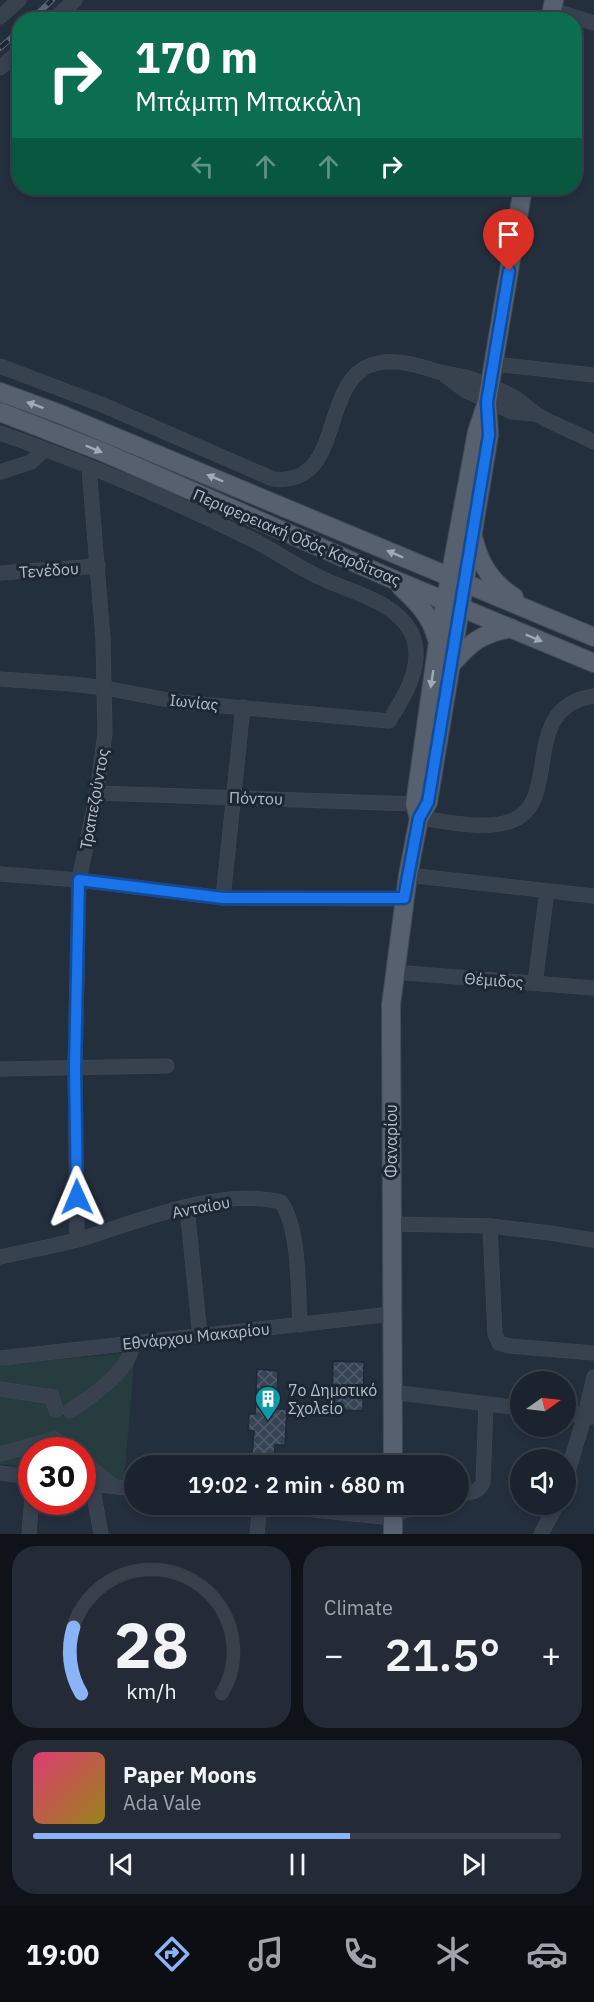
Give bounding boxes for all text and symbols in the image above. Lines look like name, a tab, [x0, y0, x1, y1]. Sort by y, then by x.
text: 170 m	[135, 30, 258, 85]
icon: right	[36, 36, 114, 114]
text: Μπάμπη Μπακάλη	[135, 83, 362, 118]
icon: left	[186, 150, 219, 183]
icon: ahead	[249, 150, 282, 183]
icon: ahead	[312, 150, 345, 183]
icon: right	[375, 150, 408, 183]
pin	[483, 209, 534, 271]
icon: arrive	[492, 218, 525, 251]
one-way arrow	[26, 399, 44, 409]
one-way arrow	[85, 444, 103, 454]
one-way arrow	[206, 473, 224, 483]
street label: Περιφερειακή Οδός Καρδίτσας	[190, 484, 404, 590]
one-way arrow	[386, 549, 404, 559]
street label: Τενέδου	[19, 558, 79, 582]
one-way arrow	[525, 633, 543, 643]
one-way arrow	[428, 669, 437, 688]
street label: Ιωνίας	[169, 690, 220, 715]
street label: Τραπεζούντος	[75, 747, 113, 851]
street label: Πόντου	[229, 787, 283, 809]
street label: Θέμιδος	[464, 968, 524, 992]
street label: Φαναρίου	[381, 1104, 401, 1178]
position arrow	[45, 1165, 109, 1229]
street label: Ανταίου	[170, 1192, 232, 1222]
street label: Εθνάρχου Μακαρίου	[121, 1318, 271, 1354]
north arrow	[510, 1371, 576, 1437]
map controls	[510, 1371, 576, 1515]
place label: 7ο Δημοτικό Σχολείο	[288, 1380, 377, 1418]
building icon: 7ο Δημοτικό Σχολείο	[253, 1384, 283, 1422]
speed limit sign: 30	[18, 1437, 96, 1515]
button: sound	[510, 1449, 576, 1515]
text: 19:02 · 2 min · 680 m	[188, 1470, 405, 1499]
text: Climate	[324, 1594, 393, 1621]
text: 28	[114, 1604, 189, 1685]
text: 21.5°	[385, 1625, 500, 1683]
text: −	[324, 1633, 344, 1676]
text: +	[541, 1633, 561, 1676]
text: km/h	[126, 1677, 177, 1705]
text: Paper Moons	[123, 1760, 256, 1789]
text: Ada Vale	[123, 1789, 202, 1816]
icon: previous	[105, 1848, 138, 1881]
icon: pause	[281, 1848, 314, 1881]
icon: next	[457, 1848, 490, 1881]
icon: directions	[151, 1933, 193, 1975]
icon: music	[245, 1933, 287, 1975]
icon: phone	[339, 1933, 381, 1975]
icon: climate	[432, 1933, 474, 1975]
icon: car	[526, 1933, 568, 1975]
text: 19:00	[26, 1937, 100, 1972]

